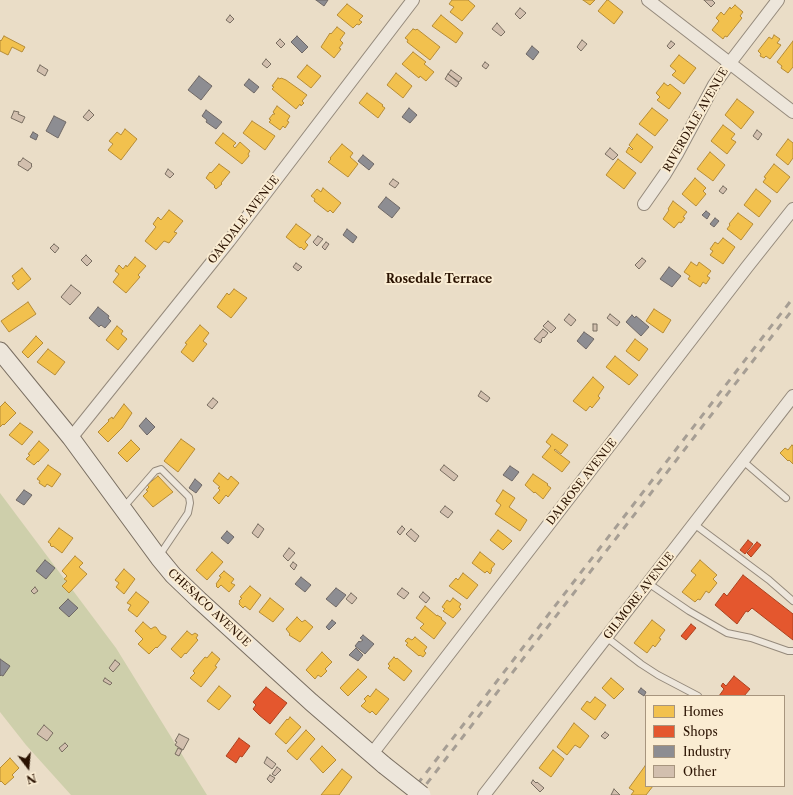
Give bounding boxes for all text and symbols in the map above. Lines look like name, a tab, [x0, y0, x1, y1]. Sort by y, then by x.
street label: RIVERDALE AVENUE	[661, 66, 731, 174]
street label: OAKDALE AVENUE	[206, 173, 282, 267]
district label: Rosedale Terrace	[386, 273, 492, 287]
street label: DALROSE AVENUE	[544, 436, 620, 528]
street label: GILMORE AVENUE	[601, 550, 677, 642]
street label: CHESACO AVENUE	[165, 566, 253, 650]
legend	[645, 695, 785, 787]
text: Homes	[683, 704, 723, 719]
text: Shops	[683, 724, 718, 739]
text: Industry	[683, 744, 731, 759]
north arrow	[8, 747, 48, 787]
text: Other	[683, 764, 717, 779]
text: N	[25, 770, 38, 787]

